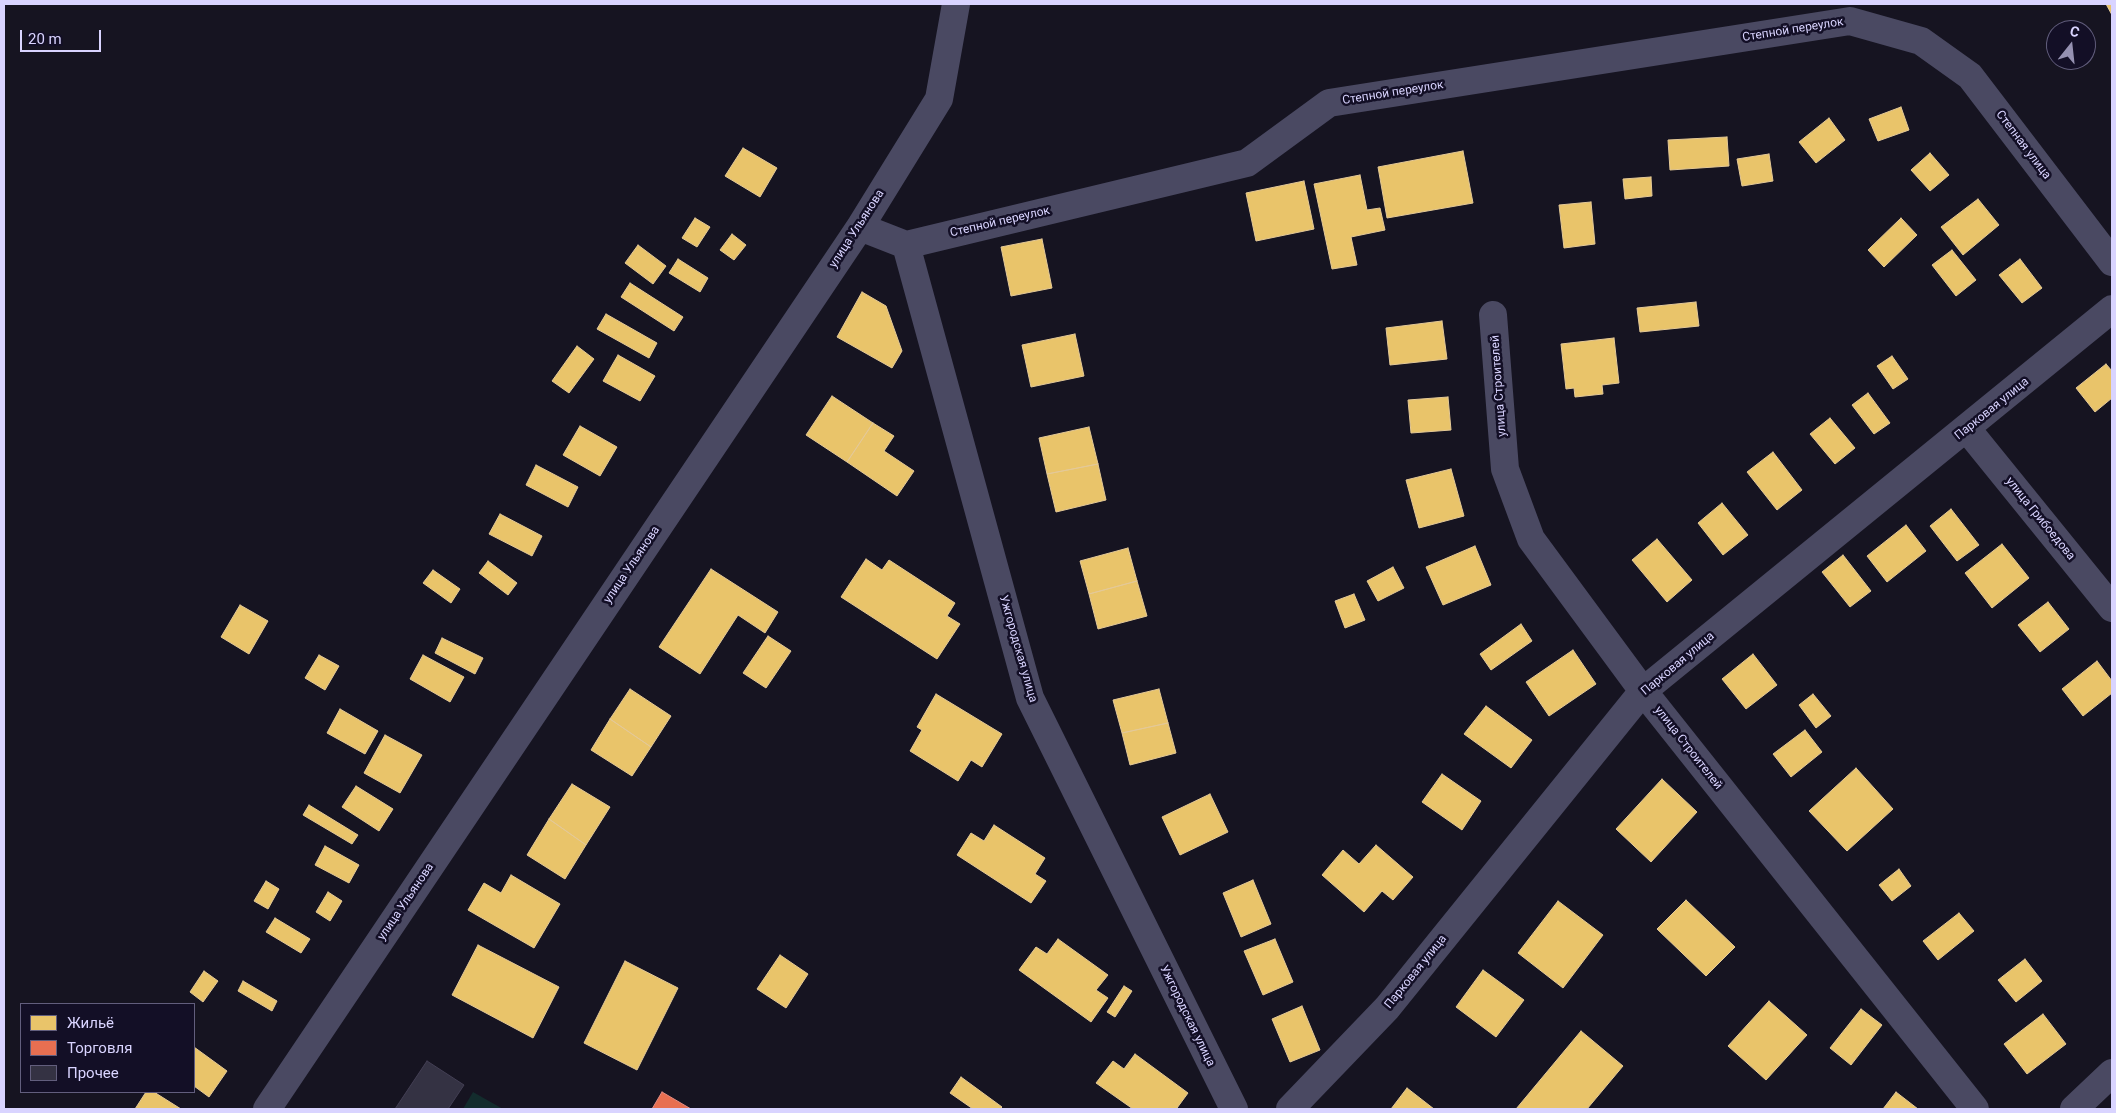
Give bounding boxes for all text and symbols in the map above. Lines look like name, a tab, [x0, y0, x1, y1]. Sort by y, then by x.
street label: Степной переулок	[1741, 15, 1845, 45]
scale bar	[22, 20, 104, 52]
north arrow	[2046, 20, 2096, 70]
text: С	[2068, 23, 2081, 40]
text: 20 m	[28, 30, 62, 48]
street label: Степной переулок	[1341, 78, 1445, 108]
street label: Степная улица	[1992, 108, 2054, 182]
street label: улица Ульянова	[826, 187, 888, 271]
street label: Степной переулок	[949, 204, 1051, 240]
street label: улица Строителей	[1488, 335, 1510, 437]
street label: Парковая улица	[1952, 375, 2032, 443]
street label: улица Грибоедова	[2002, 475, 2078, 563]
street label: улица Ульянова	[601, 524, 663, 606]
street label: Ужгородская улица	[996, 594, 1040, 704]
street label: Парковая улица	[1639, 629, 1717, 699]
street label: улица Строителей	[1651, 703, 1725, 793]
street label: улица Ульянова	[375, 861, 437, 943]
street label: Парковая улица	[1382, 932, 1450, 1012]
street label: Ужгородская улица	[1156, 963, 1218, 1069]
legend	[20, 1003, 195, 1093]
text: Жильё	[67, 1014, 114, 1032]
text: Торговля	[67, 1039, 132, 1057]
text: Прочее	[67, 1064, 119, 1082]

